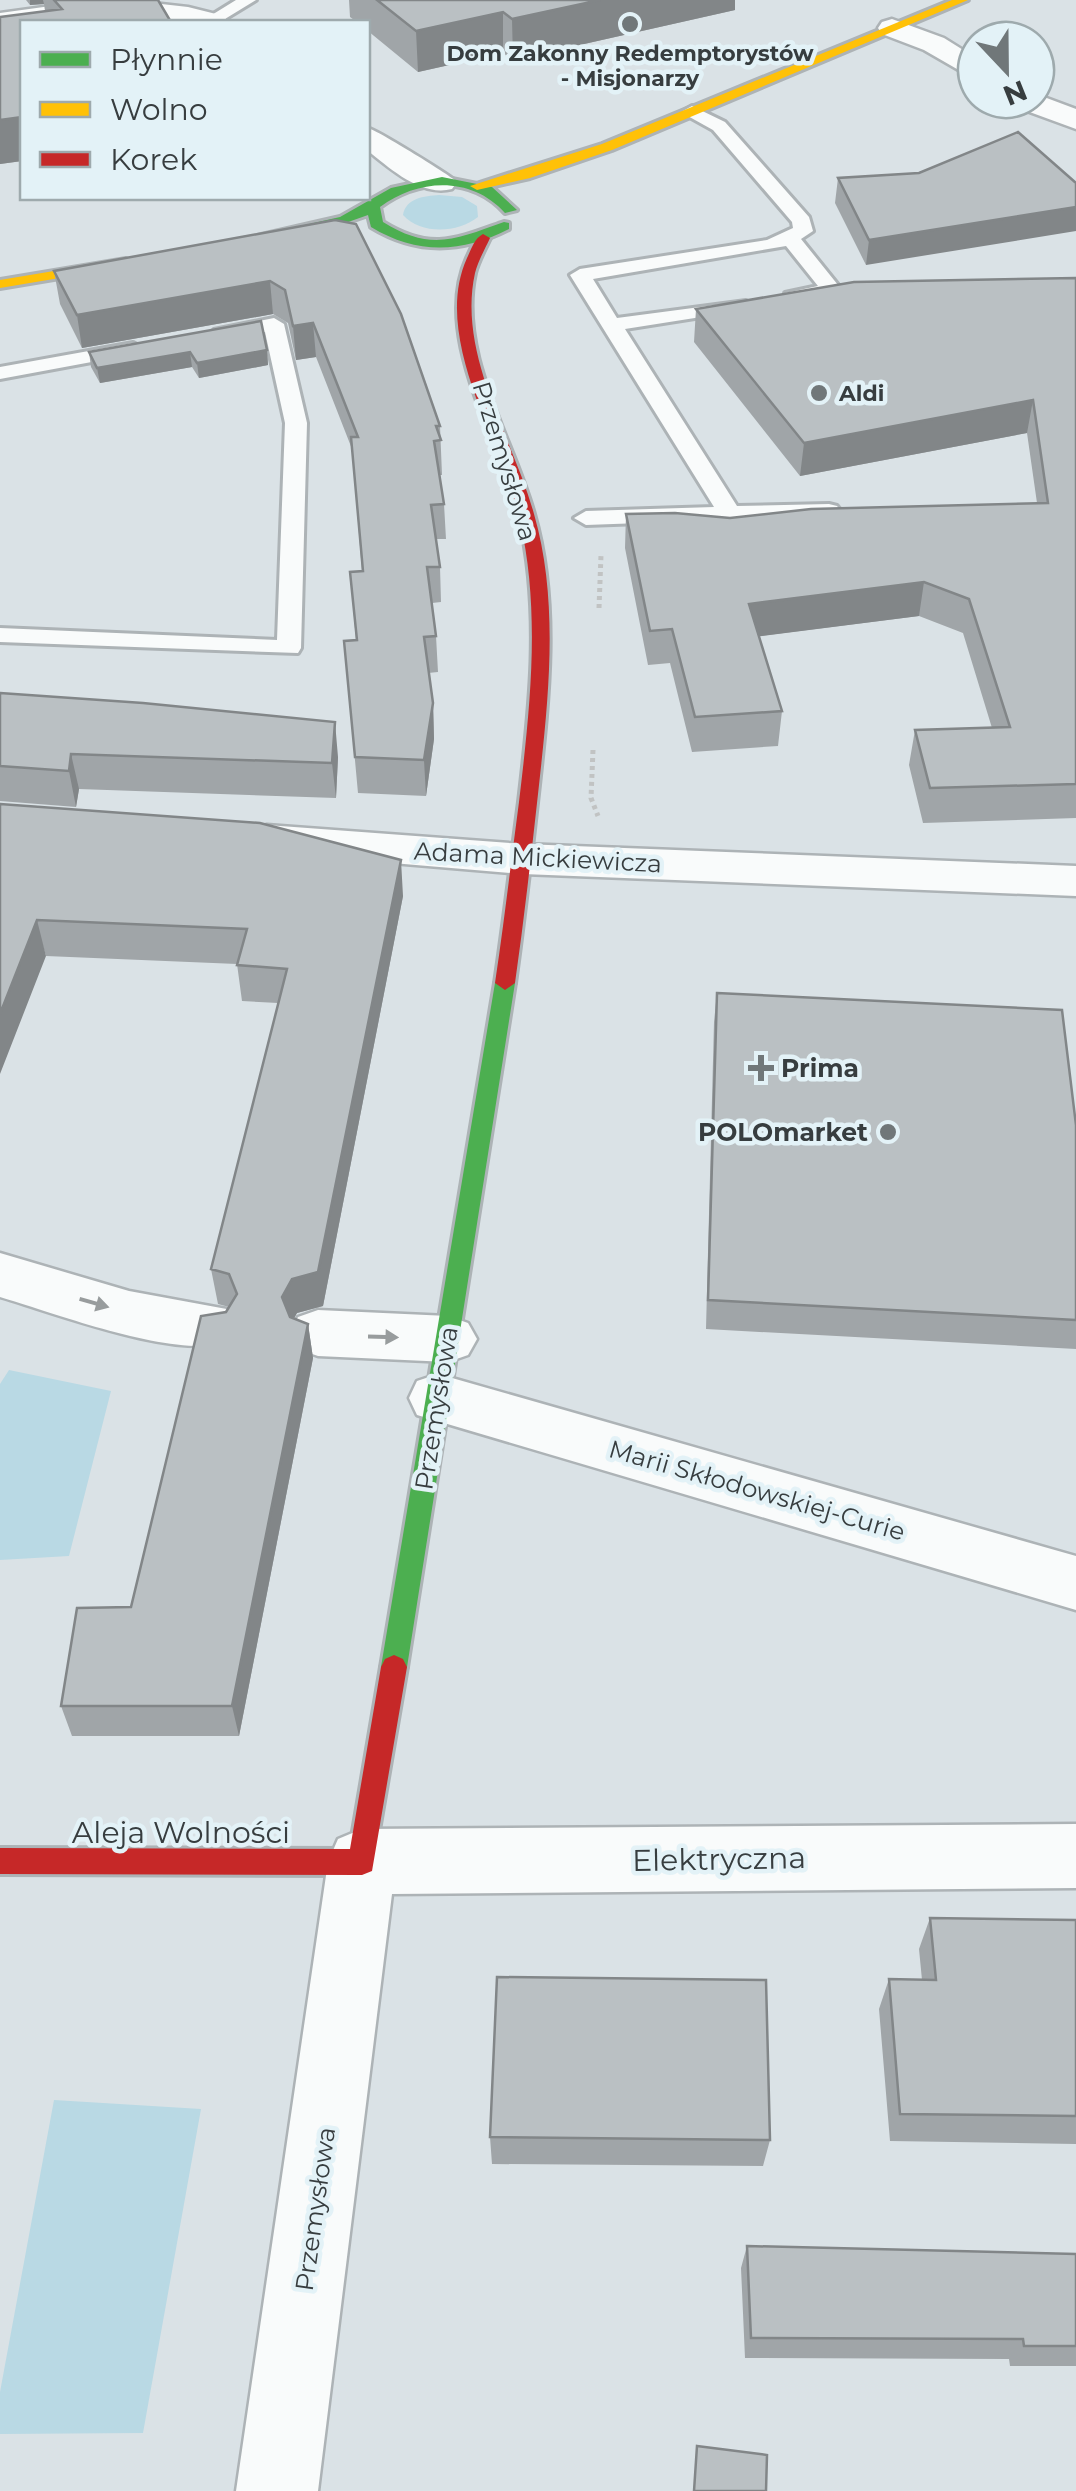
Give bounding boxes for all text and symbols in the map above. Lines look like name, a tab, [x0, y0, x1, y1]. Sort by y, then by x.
marker: Dom Zakonny Redemptorystów - Misjonarzy	[619, 13, 641, 35]
legend	[20, 20, 370, 200]
north arrow	[956, 20, 1056, 120]
place label: Dom Zakonny Redemptorystów - Misjonarzy	[446, 40, 814, 92]
text: Płynnie	[110, 41, 223, 78]
text: N	[999, 73, 1032, 113]
text: Wolno	[110, 91, 208, 128]
text: Korek	[110, 141, 197, 178]
street label: Przemysłowa	[467, 378, 543, 544]
place label: Aldi	[838, 380, 884, 407]
marker: Aldi	[808, 382, 830, 404]
street label: Adama Mickiewicza	[413, 836, 663, 878]
place label: Prima	[781, 1053, 859, 1083]
marker: Prima	[750, 1057, 772, 1079]
place label: POLOmarket	[698, 1117, 868, 1147]
marker: POLOmarket	[877, 1121, 899, 1143]
one-way arrow	[79, 1296, 109, 1311]
street label: Przemysłowa	[408, 1324, 464, 1492]
one-way arrow	[367, 1329, 399, 1345]
street label: Marii Skłodowskiej-Curie	[605, 1433, 909, 1547]
street label: Aleja Wolności	[72, 1814, 290, 1851]
street label: Elektryczna	[632, 1839, 806, 1879]
street label: Przemysłowa	[289, 2125, 341, 2293]

